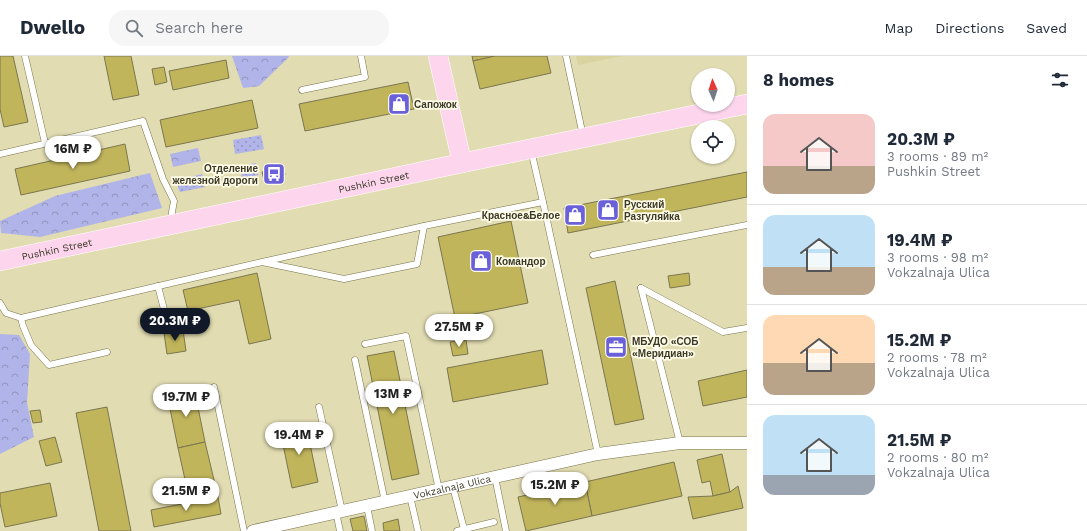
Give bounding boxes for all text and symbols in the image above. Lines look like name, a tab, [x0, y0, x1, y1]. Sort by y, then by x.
search box	[109, 10, 389, 46]
text: Dwello	[20, 16, 85, 39]
icon: search	[123, 17, 145, 39]
text: Search here	[155, 19, 243, 37]
text: Map	[885, 20, 913, 36]
text: Directions	[935, 20, 1004, 36]
text: Saved	[1026, 20, 1067, 36]
north arrow	[691, 68, 735, 112]
map controls	[691, 68, 735, 164]
icon: filters	[1049, 69, 1071, 91]
text: 8 homes	[763, 70, 834, 90]
shop icon: Сапожок	[386, 91, 412, 117]
place label: Сапожок	[414, 99, 458, 110]
button: locate	[691, 120, 735, 164]
text: 20.3M ₽	[887, 129, 955, 149]
icon: home	[795, 130, 843, 178]
pin: 16M ₽	[45, 136, 101, 170]
text: 16M ₽	[54, 141, 92, 156]
text: 3 rooms · 89 m²	[887, 149, 988, 164]
bus stop icon: Отделение железной дороги	[261, 161, 287, 187]
place label: Отделение железной дороги	[172, 163, 258, 186]
text: Pushkin Street	[887, 164, 980, 179]
street label: Pushkin Street	[337, 169, 411, 195]
shop icon: Русский Разгуляйка	[595, 197, 621, 223]
place label: Русский Разгуляйка	[624, 199, 680, 222]
shop icon: Красное&Белое	[562, 202, 588, 228]
place label: Красное&Белое	[482, 210, 560, 221]
text: 19.4M ₽	[887, 230, 953, 250]
icon: home	[795, 231, 843, 279]
street label: Pushkin Street	[21, 236, 94, 262]
shop icon: Командор	[468, 248, 494, 274]
text: 3 rooms · 98 m²	[887, 250, 988, 265]
place label: Командор	[496, 256, 546, 267]
text: Vokzalnaja Ulica	[887, 265, 990, 280]
pin: 20.3M ₽	[138, 308, 212, 342]
text: 20.3M ₽	[149, 313, 201, 328]
pin: 27.5M ₽	[422, 314, 496, 348]
text: 27.5M ₽	[434, 319, 484, 334]
text: 15.2M ₽	[887, 330, 951, 350]
icon: home	[795, 331, 843, 379]
office icon: МБУДО «СОБ «Меридиан»	[603, 334, 629, 360]
place label: МБУДО «СОБ «Меридиан»	[632, 336, 699, 359]
text: 2 rooms · 78 m²	[887, 350, 987, 365]
text: Vokzalnaja Ulica	[887, 365, 990, 380]
pin: 13M ₽	[365, 381, 421, 415]
pin: 19.7M ₽	[149, 384, 223, 418]
text: 13M ₽	[374, 386, 412, 401]
text: 19.7M ₽	[162, 389, 210, 404]
pin: 19.4M ₽	[262, 422, 336, 456]
text: 19.4M ₽	[274, 427, 324, 442]
text: 21.5M ₽	[887, 430, 951, 450]
icon: home	[795, 431, 843, 479]
text: 2 rooms · 80 m²	[887, 450, 988, 465]
text: Vokzalnaja Ulica	[887, 465, 990, 480]
pin: 15.2M ₽	[518, 472, 592, 506]
street label: Vokzalnaja Ulica	[412, 473, 492, 501]
text: 15.2M ₽	[530, 477, 580, 492]
pin: 21.5M ₽	[149, 478, 223, 512]
text: 21.5M ₽	[161, 483, 211, 498]

